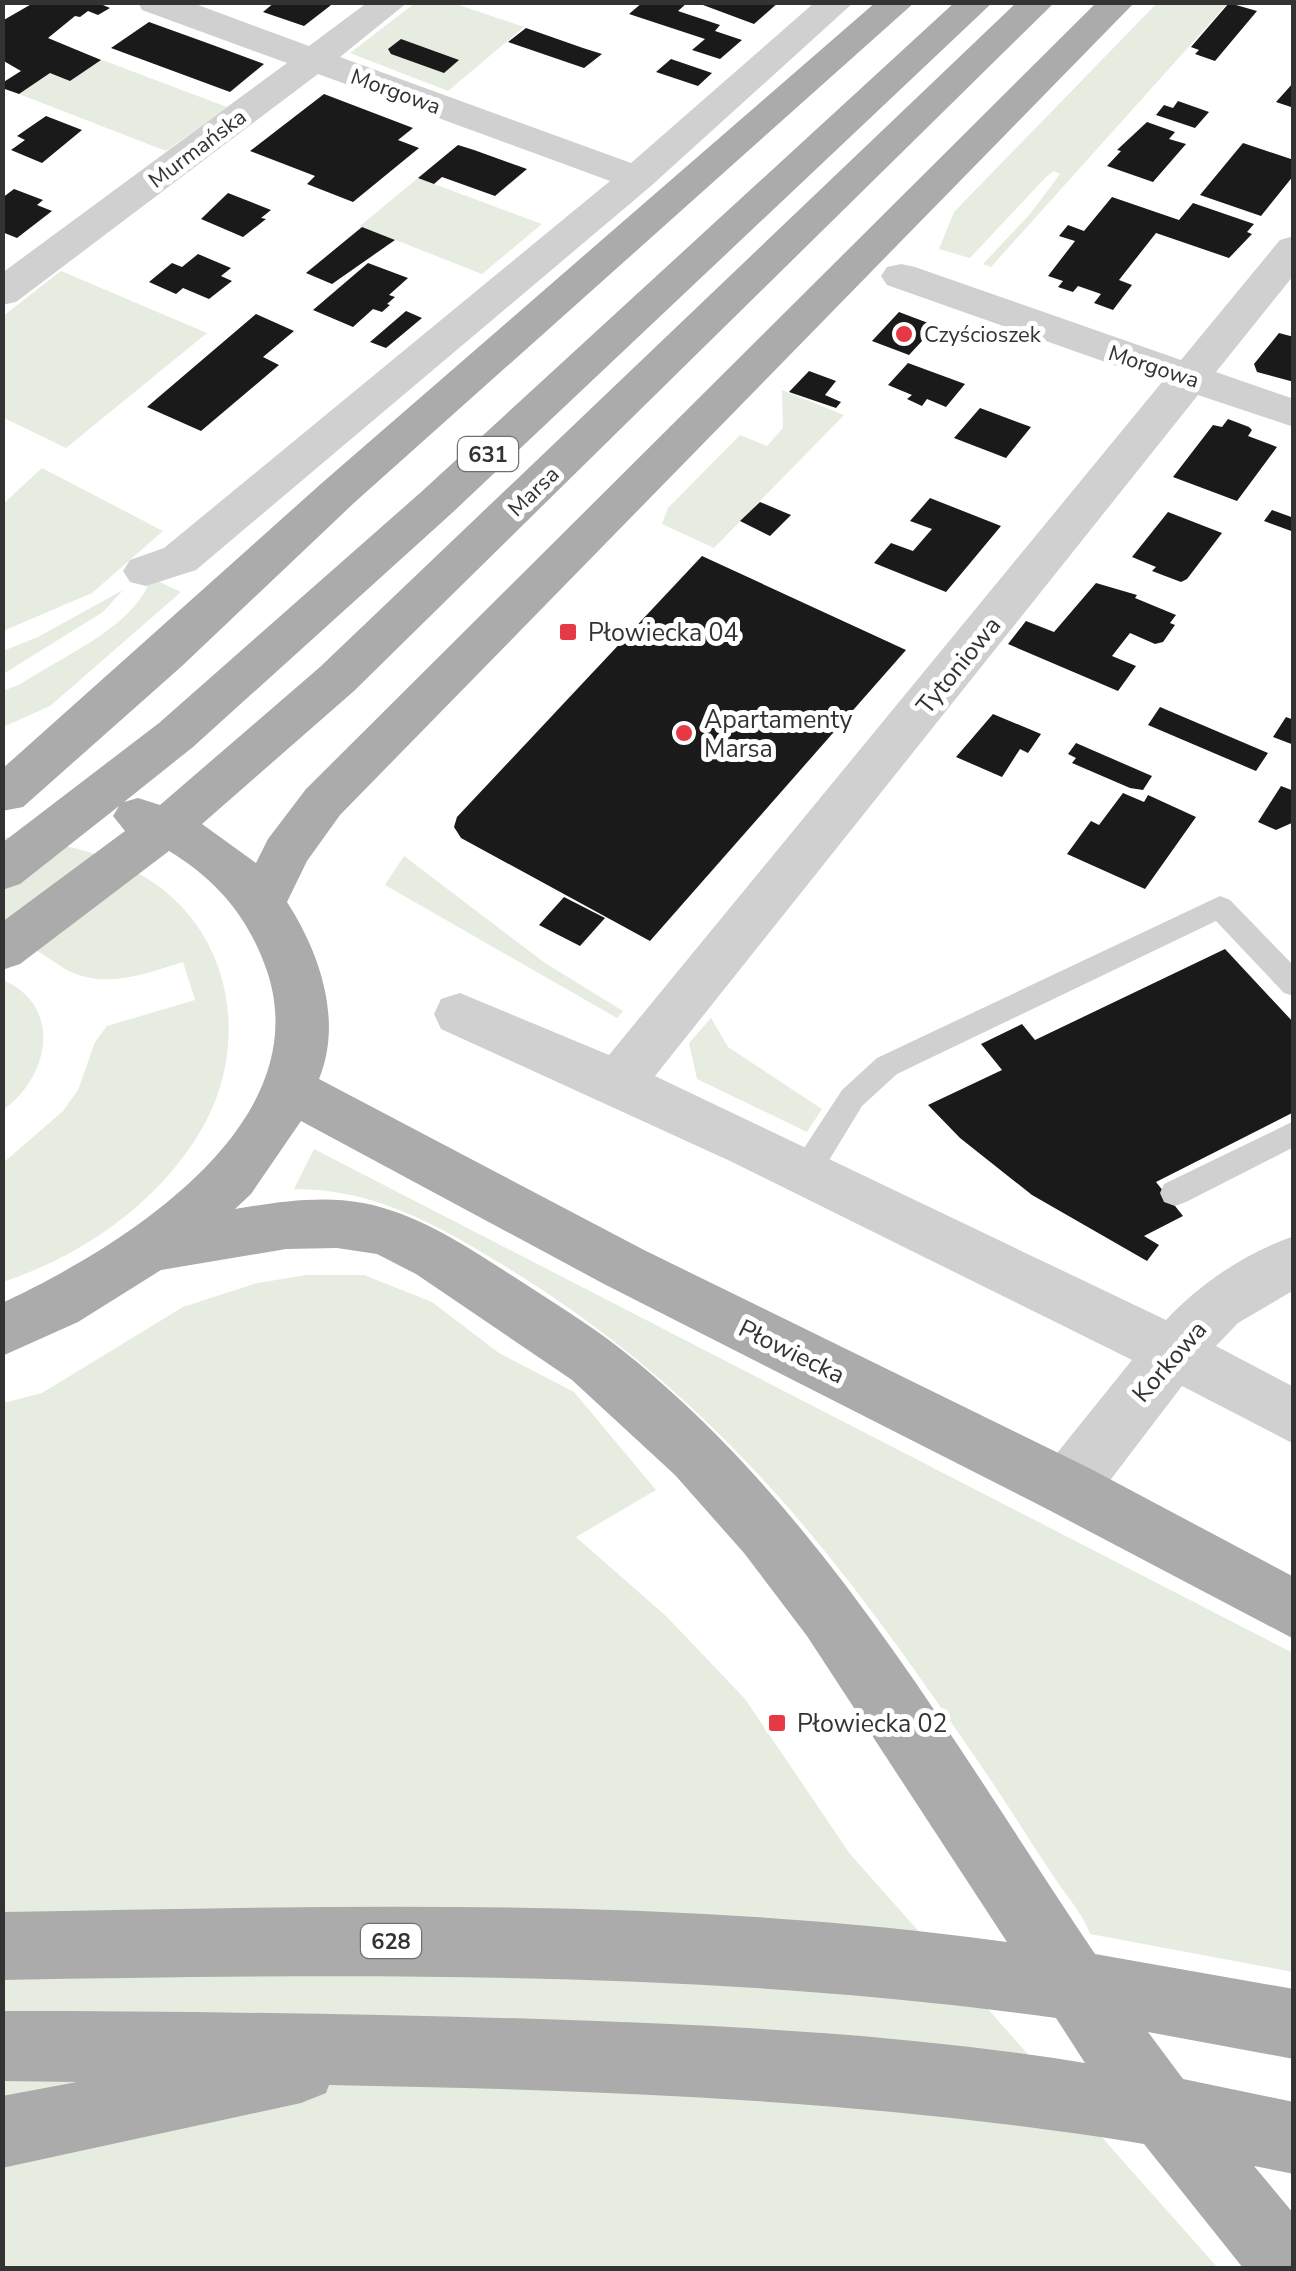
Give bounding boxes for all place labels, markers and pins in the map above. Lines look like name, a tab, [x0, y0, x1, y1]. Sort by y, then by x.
place label: Czyścioszek	[924, 320, 1042, 350]
marker: Czyścioszek	[893, 323, 915, 345]
place label: Płowiecka 04	[588, 616, 739, 650]
marker: Płowiecka 04	[557, 621, 579, 643]
place label: Apartamenty Marsa	[704, 703, 852, 766]
marker: Apartamenty Marsa	[673, 722, 695, 744]
place label: Płowiecka 02	[797, 1707, 948, 1741]
marker: Płowiecka 02	[766, 1712, 788, 1734]

